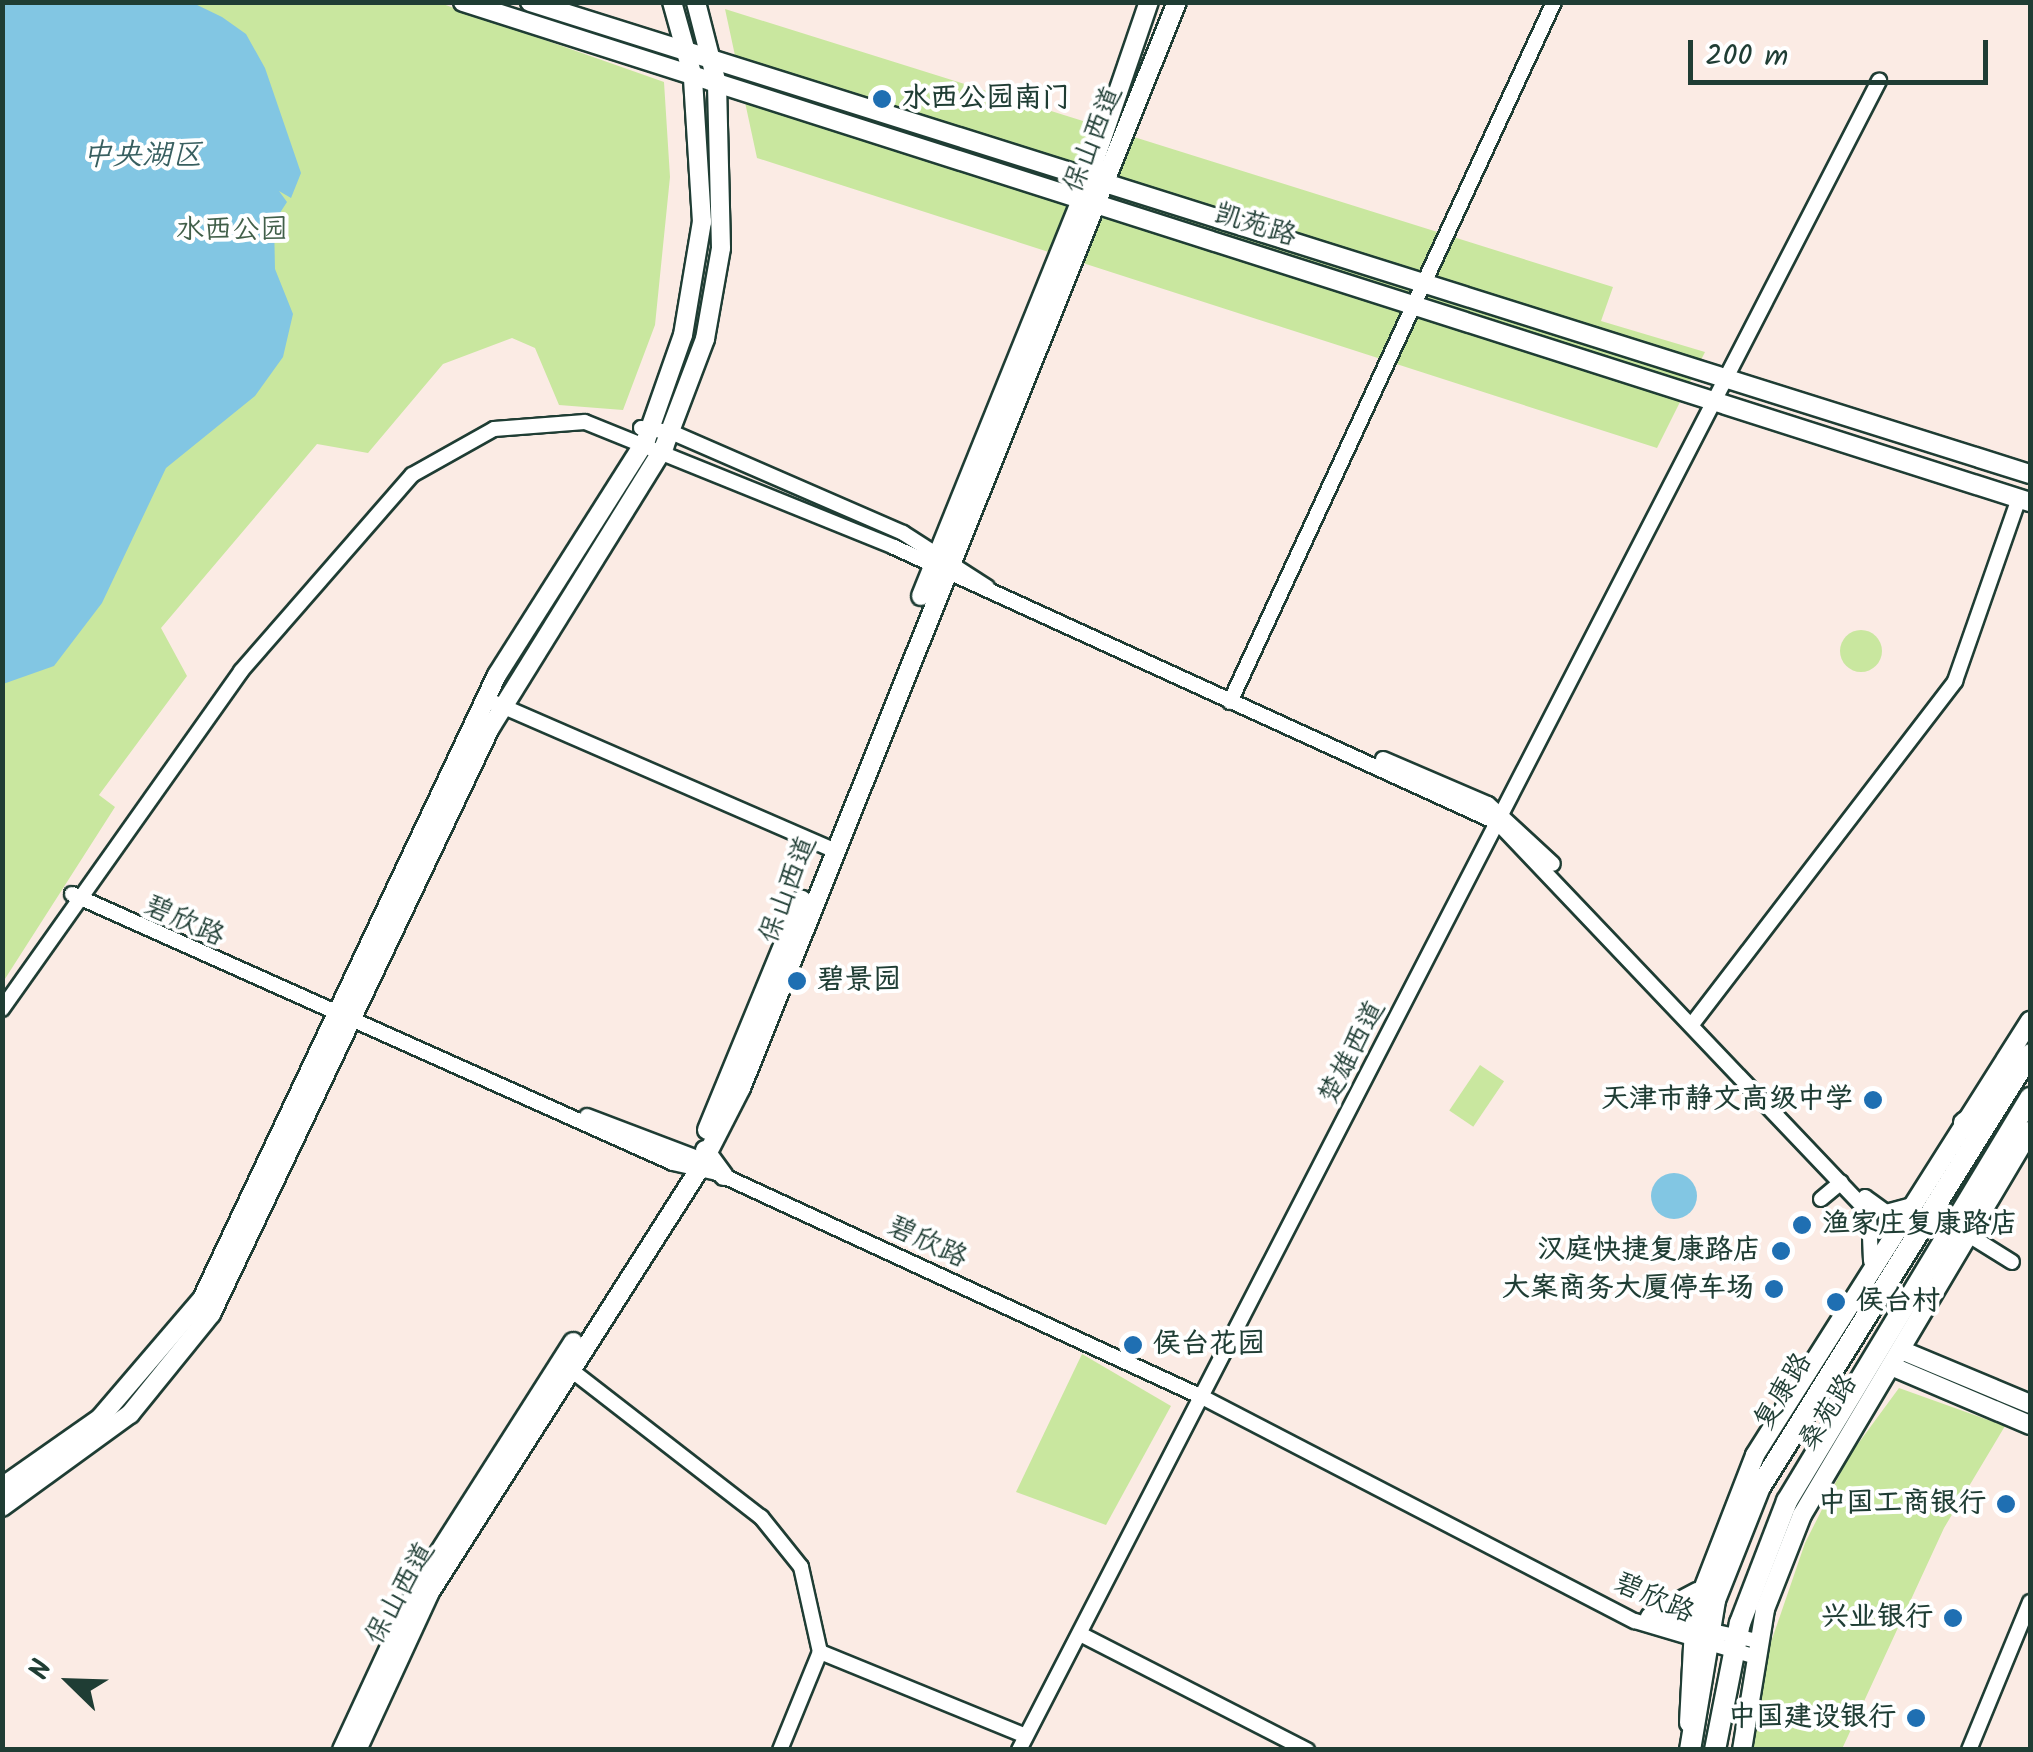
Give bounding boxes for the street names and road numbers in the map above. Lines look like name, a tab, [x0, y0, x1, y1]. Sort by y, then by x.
street label: 保山西道	[1057, 82, 1131, 198]
street label: 凯苑路	[1210, 198, 1300, 254]
street label: 保山西道	[753, 832, 825, 948]
street label: 碧欣路	[139, 890, 229, 954]
street label: 楚雄西道	[1313, 995, 1393, 1111]
street label: 碧欣路	[882, 1210, 972, 1276]
street label: 复康路	[1748, 1347, 1820, 1437]
street label: 桑苑路	[1792, 1368, 1866, 1458]
street label: 保山西道	[359, 1537, 443, 1651]
street label: 碧欣路	[1609, 1567, 1699, 1631]

